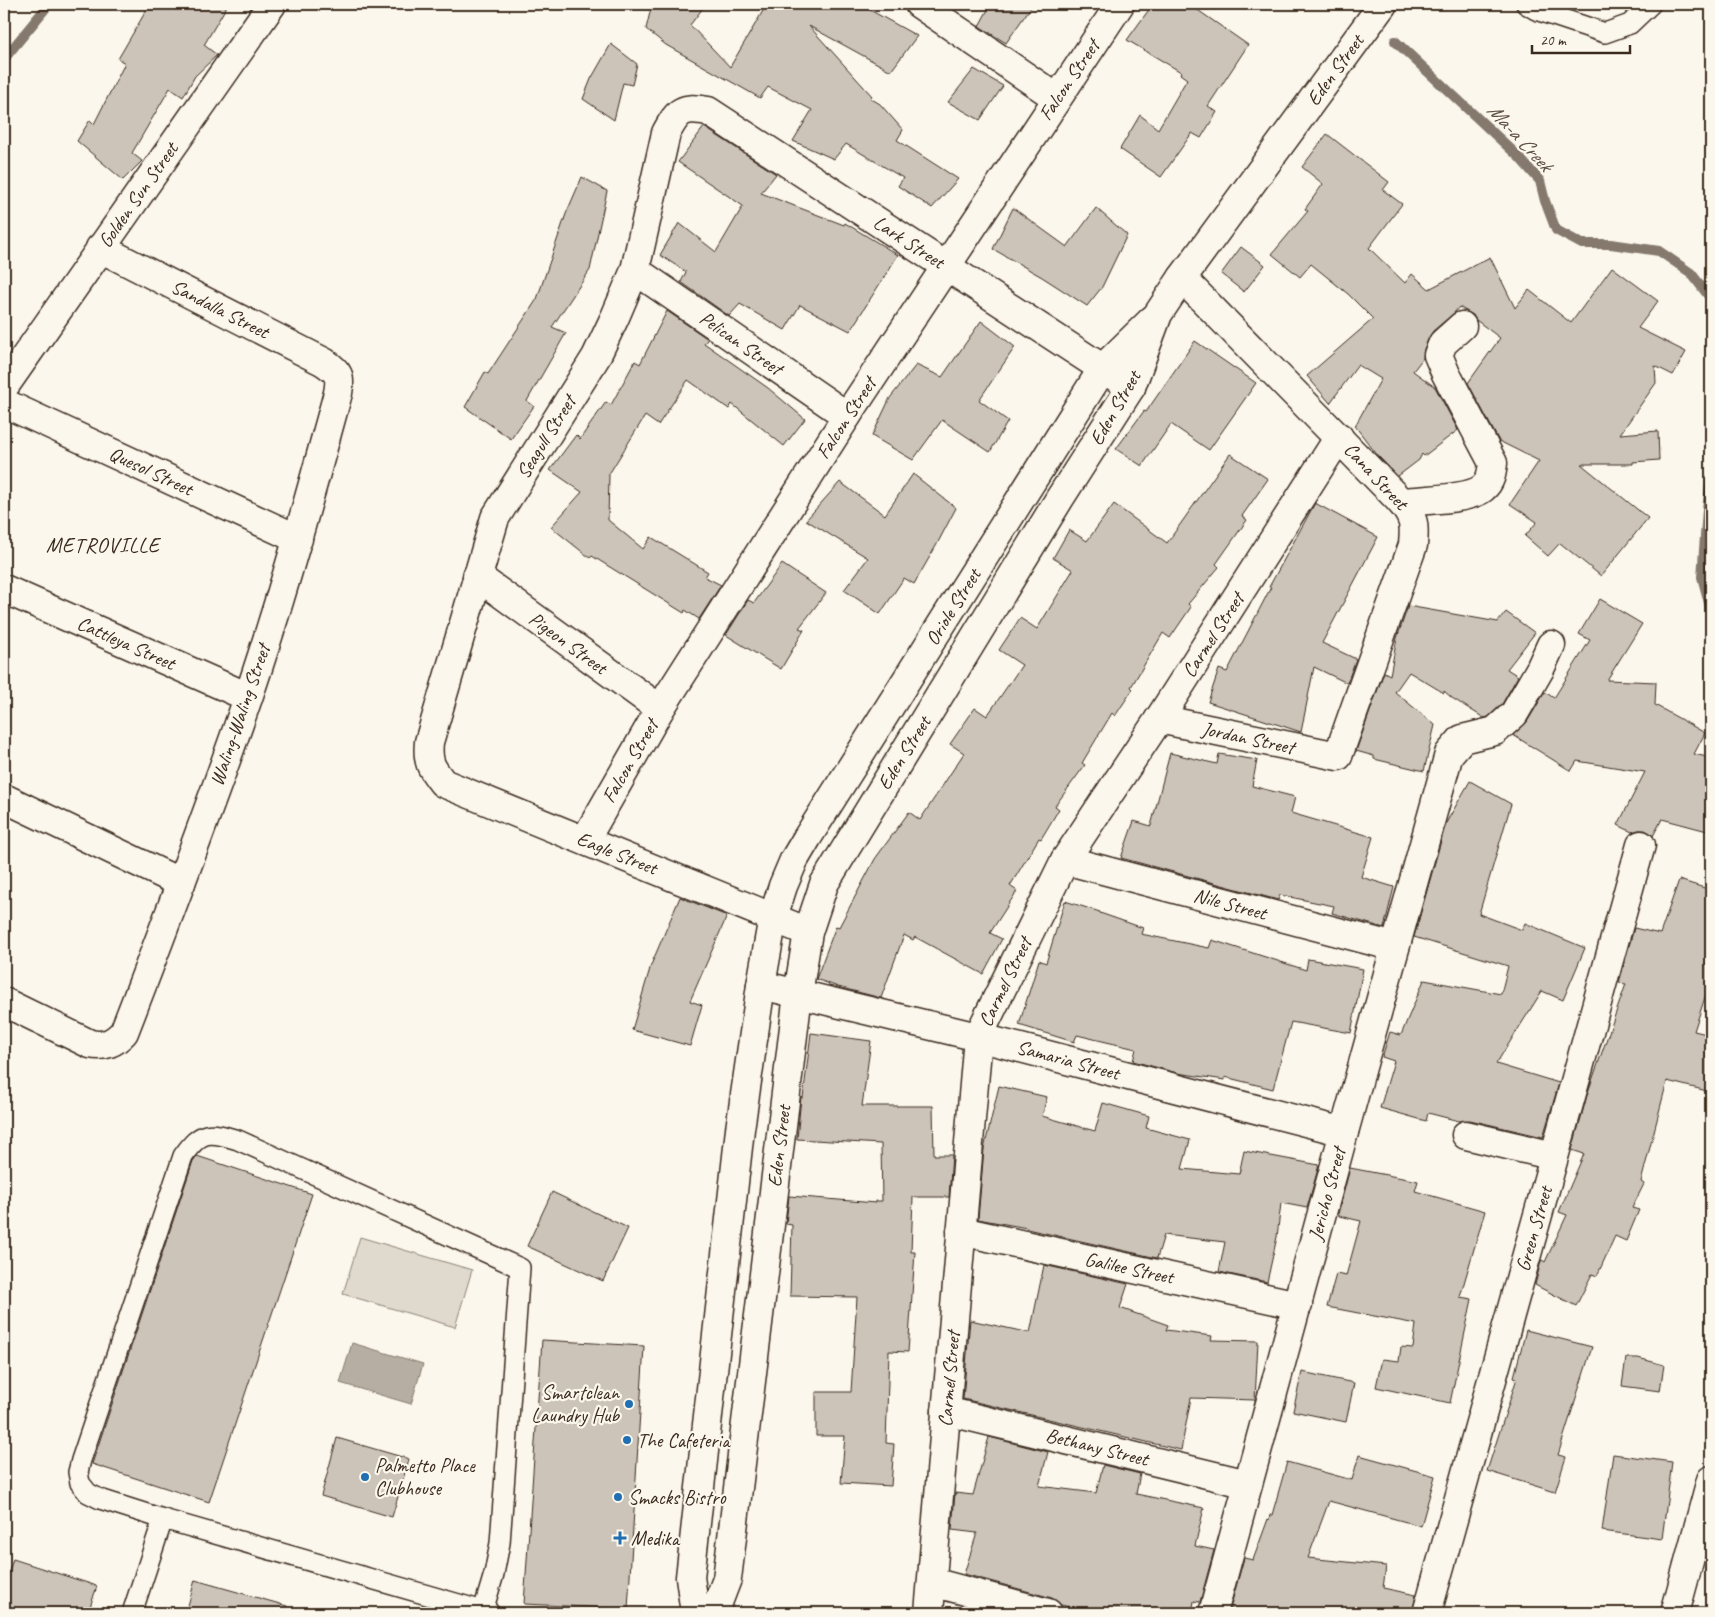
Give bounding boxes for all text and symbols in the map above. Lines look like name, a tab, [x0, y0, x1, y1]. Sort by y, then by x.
scale bar	[1532, 22, 1630, 54]
street label: Eden Street	[1301, 28, 1371, 110]
text: 20 m	[1540, 31, 1567, 50]
street label: Falcon Street	[1033, 32, 1107, 125]
water label: Ma-a Creek	[1482, 97, 1560, 179]
street label: Golden Sun Street	[93, 136, 185, 252]
street label: Lark Street	[869, 210, 951, 275]
street label: Sandalla Street	[167, 274, 275, 345]
street label: Pelican Street	[695, 305, 790, 383]
street label: Eden Street	[1084, 364, 1147, 450]
street label: Falcon Street	[810, 370, 883, 463]
street label: Seagull Street	[511, 388, 583, 483]
street label: Cana Street	[1338, 437, 1415, 517]
street label: Quesol Street	[105, 441, 199, 502]
district label: METROVILLE	[46, 532, 162, 558]
street label: Oriole Street	[920, 562, 988, 650]
street label: Carmel Street	[1176, 585, 1251, 682]
street label: Pigeon Street	[524, 606, 614, 681]
street label: Cattleya Street	[73, 610, 181, 677]
street label: Waling-Waling Street	[204, 638, 277, 789]
street label: Eden Street	[872, 710, 938, 794]
street label: Falcon Street	[596, 712, 666, 807]
street label: Jordan Street	[1199, 716, 1300, 761]
street label: Eagle Street	[573, 826, 663, 881]
street label: Nile Street	[1191, 882, 1271, 926]
street label: Carmel Street	[973, 930, 1039, 1031]
street label: Samaria Street	[1014, 1034, 1124, 1086]
street label: Eden Street	[762, 1101, 797, 1188]
street label: Jericho Street	[1302, 1142, 1352, 1244]
street label: Green Street	[1510, 1181, 1559, 1274]
street label: Galilee Street	[1082, 1246, 1178, 1290]
street label: Carmel Street	[932, 1327, 966, 1428]
place label: Smartclean Laundry Hub	[531, 1380, 620, 1428]
marker: Smartclean Laundry Hub	[623, 1398, 635, 1410]
street label: Bethany Street	[1043, 1422, 1153, 1472]
place label: The Cafeteria	[637, 1428, 731, 1453]
marker: The Cafeteria	[621, 1434, 633, 1446]
place label: Palmetto Place Clubhouse	[375, 1453, 476, 1501]
marker: Palmetto Place Clubhouse	[359, 1471, 371, 1483]
place label: Smacks Bistro	[628, 1485, 726, 1510]
marker: Smacks Bistro	[612, 1491, 624, 1503]
place label: Medika	[631, 1526, 681, 1551]
marker: Medika	[613, 1531, 627, 1545]

